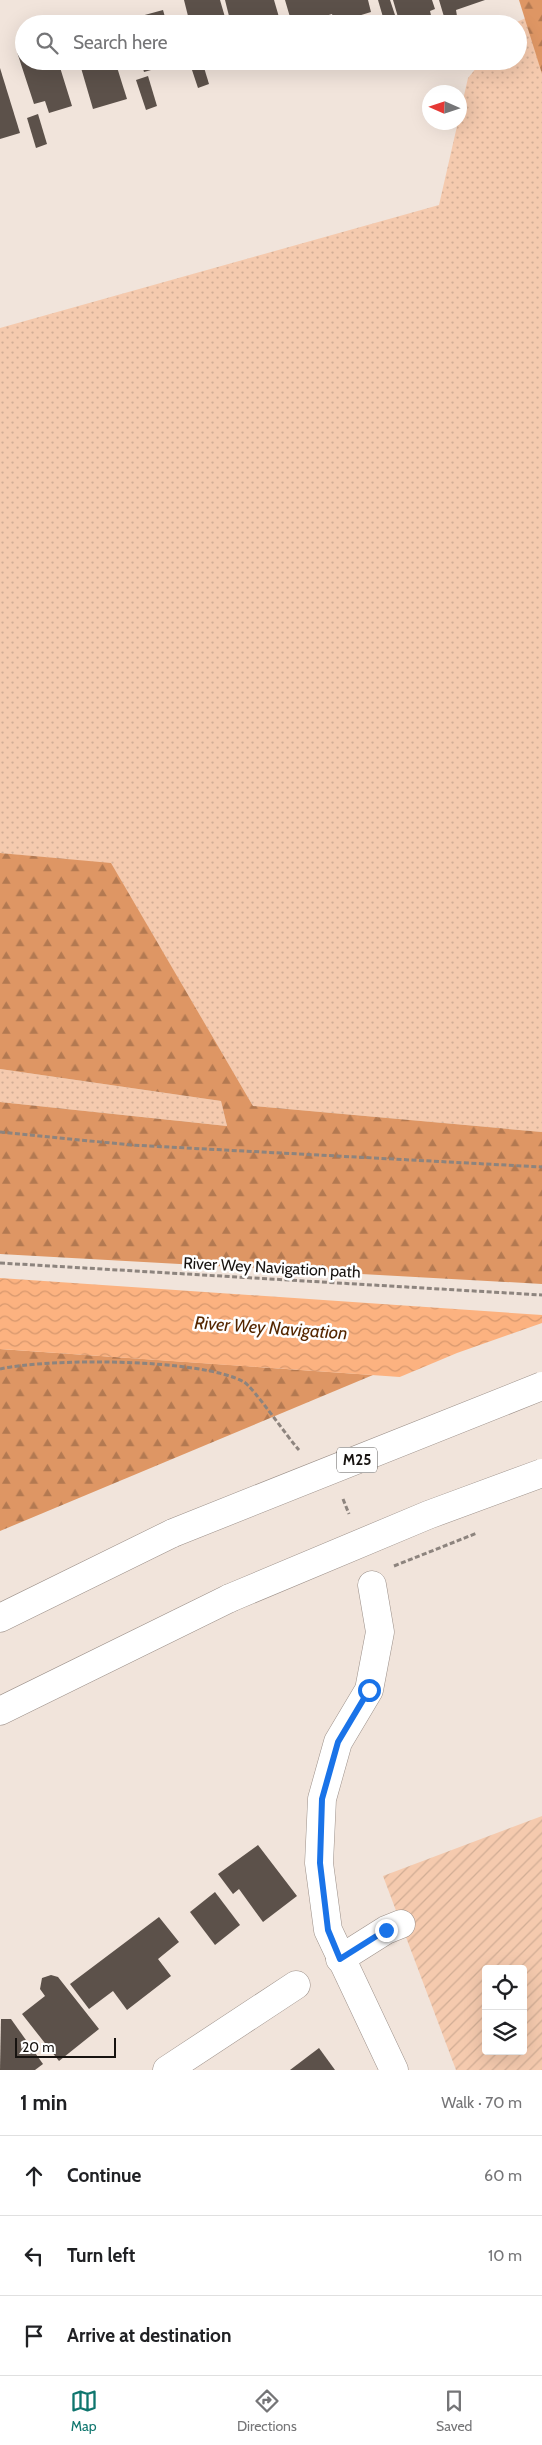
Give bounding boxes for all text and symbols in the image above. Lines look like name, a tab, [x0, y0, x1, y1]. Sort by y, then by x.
search box	[15, 15, 527, 70]
icon: search	[33, 29, 61, 57]
text: Search here	[73, 31, 167, 54]
north arrow	[422, 85, 467, 130]
street label: River Wey Navigation path	[183, 1253, 361, 1282]
water label: River Wey Navigation	[194, 1312, 348, 1344]
road number: M25	[337, 1448, 377, 1472]
route start	[358, 1679, 381, 1702]
route end	[375, 1919, 398, 1942]
map controls	[482, 1965, 527, 2055]
button: locate	[482, 1965, 527, 2010]
button: layers	[482, 2010, 527, 2055]
scale bar	[15, 2035, 116, 2058]
text: 20 m	[22, 2038, 55, 2056]
text: 1 min	[20, 2090, 67, 2115]
text: Walk · 70 m	[441, 2093, 522, 2112]
icon: ahead	[20, 2162, 48, 2190]
text: Continue	[67, 2164, 141, 2187]
text: 60 m	[484, 2166, 522, 2185]
icon: left	[20, 2242, 48, 2270]
text: Turn left	[67, 2244, 135, 2267]
text: 10 m	[488, 2246, 522, 2265]
icon: arrive	[20, 2322, 48, 2350]
text: Arrive at destination	[67, 2324, 231, 2347]
tab: Map	[70, 2387, 98, 2435]
tab: Directions	[237, 2387, 297, 2435]
tab: Saved	[436, 2387, 472, 2435]

